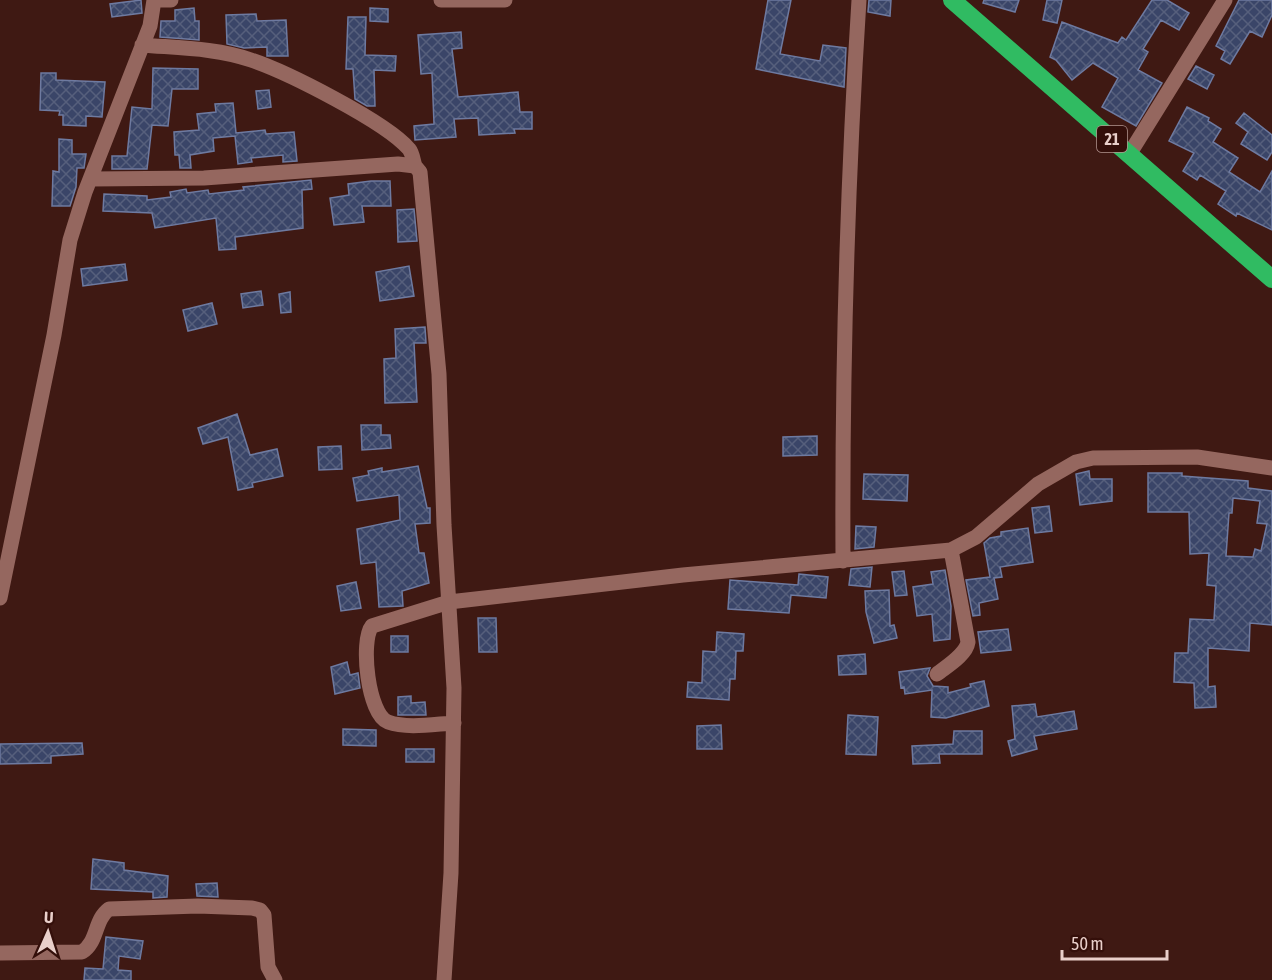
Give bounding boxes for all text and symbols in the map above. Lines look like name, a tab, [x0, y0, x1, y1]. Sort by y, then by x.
road number: 21	[1097, 126, 1127, 152]
north arrow	[18, 902, 78, 962]
text: U	[44, 908, 54, 926]
scale bar	[1062, 923, 1167, 961]
text: 50 m	[1071, 933, 1103, 954]

